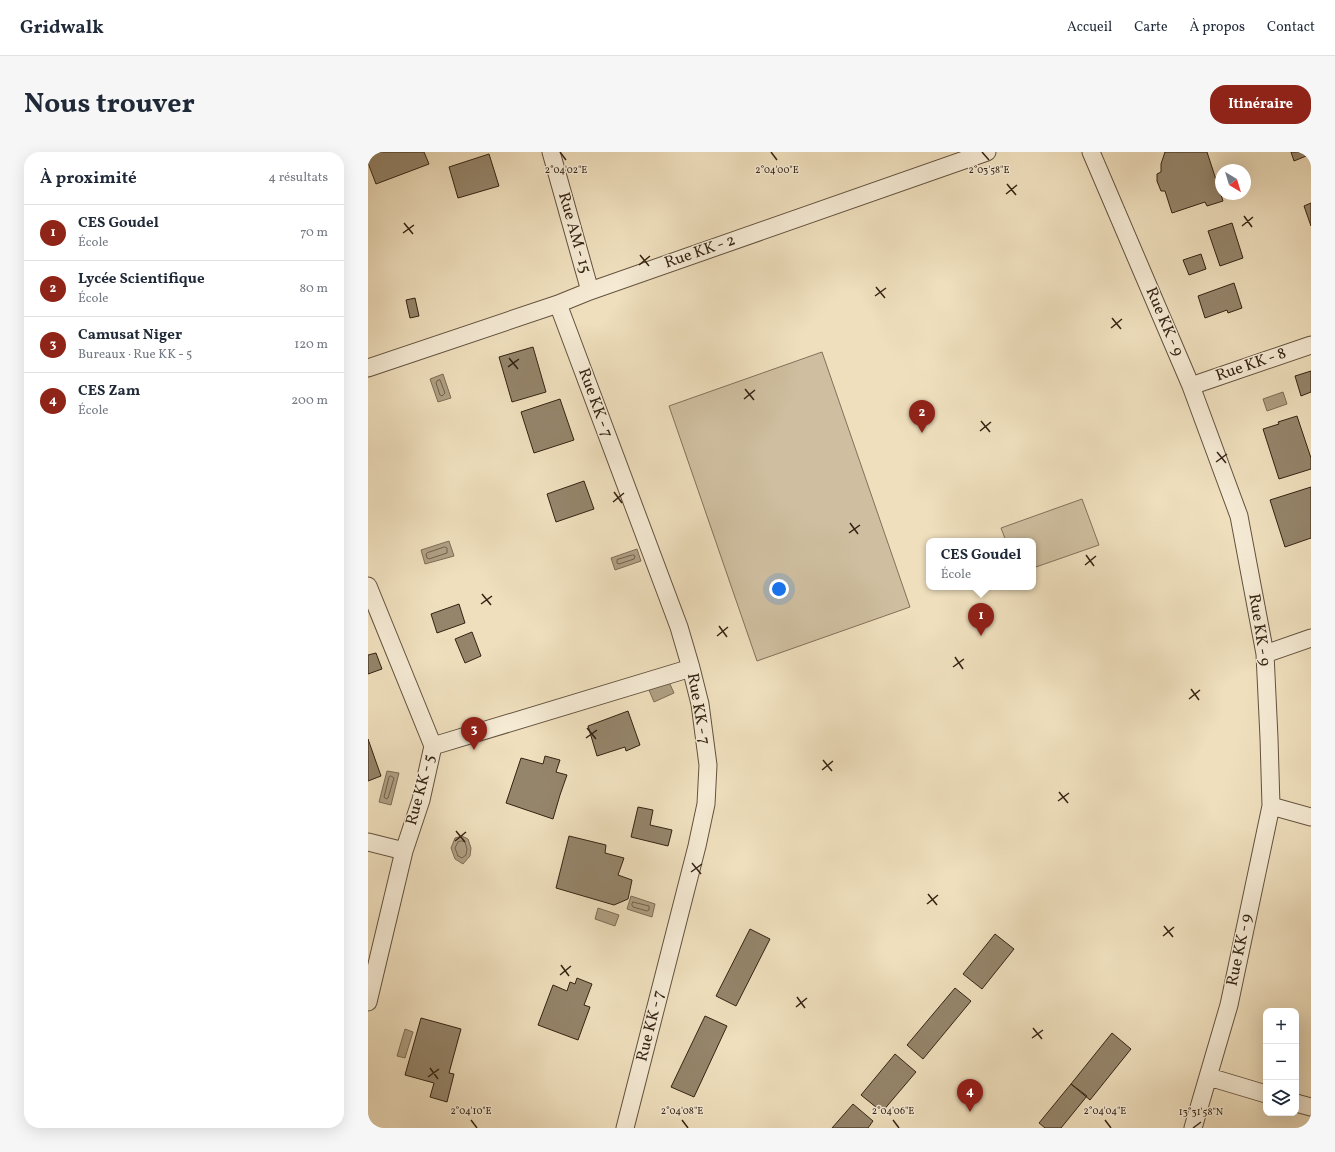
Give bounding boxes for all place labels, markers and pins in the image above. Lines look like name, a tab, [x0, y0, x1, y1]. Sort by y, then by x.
pin: 2	[909, 400, 935, 433]
pin: 1	[968, 603, 994, 636]
pin: 3	[461, 717, 487, 750]
pin: 4	[957, 1079, 983, 1112]

